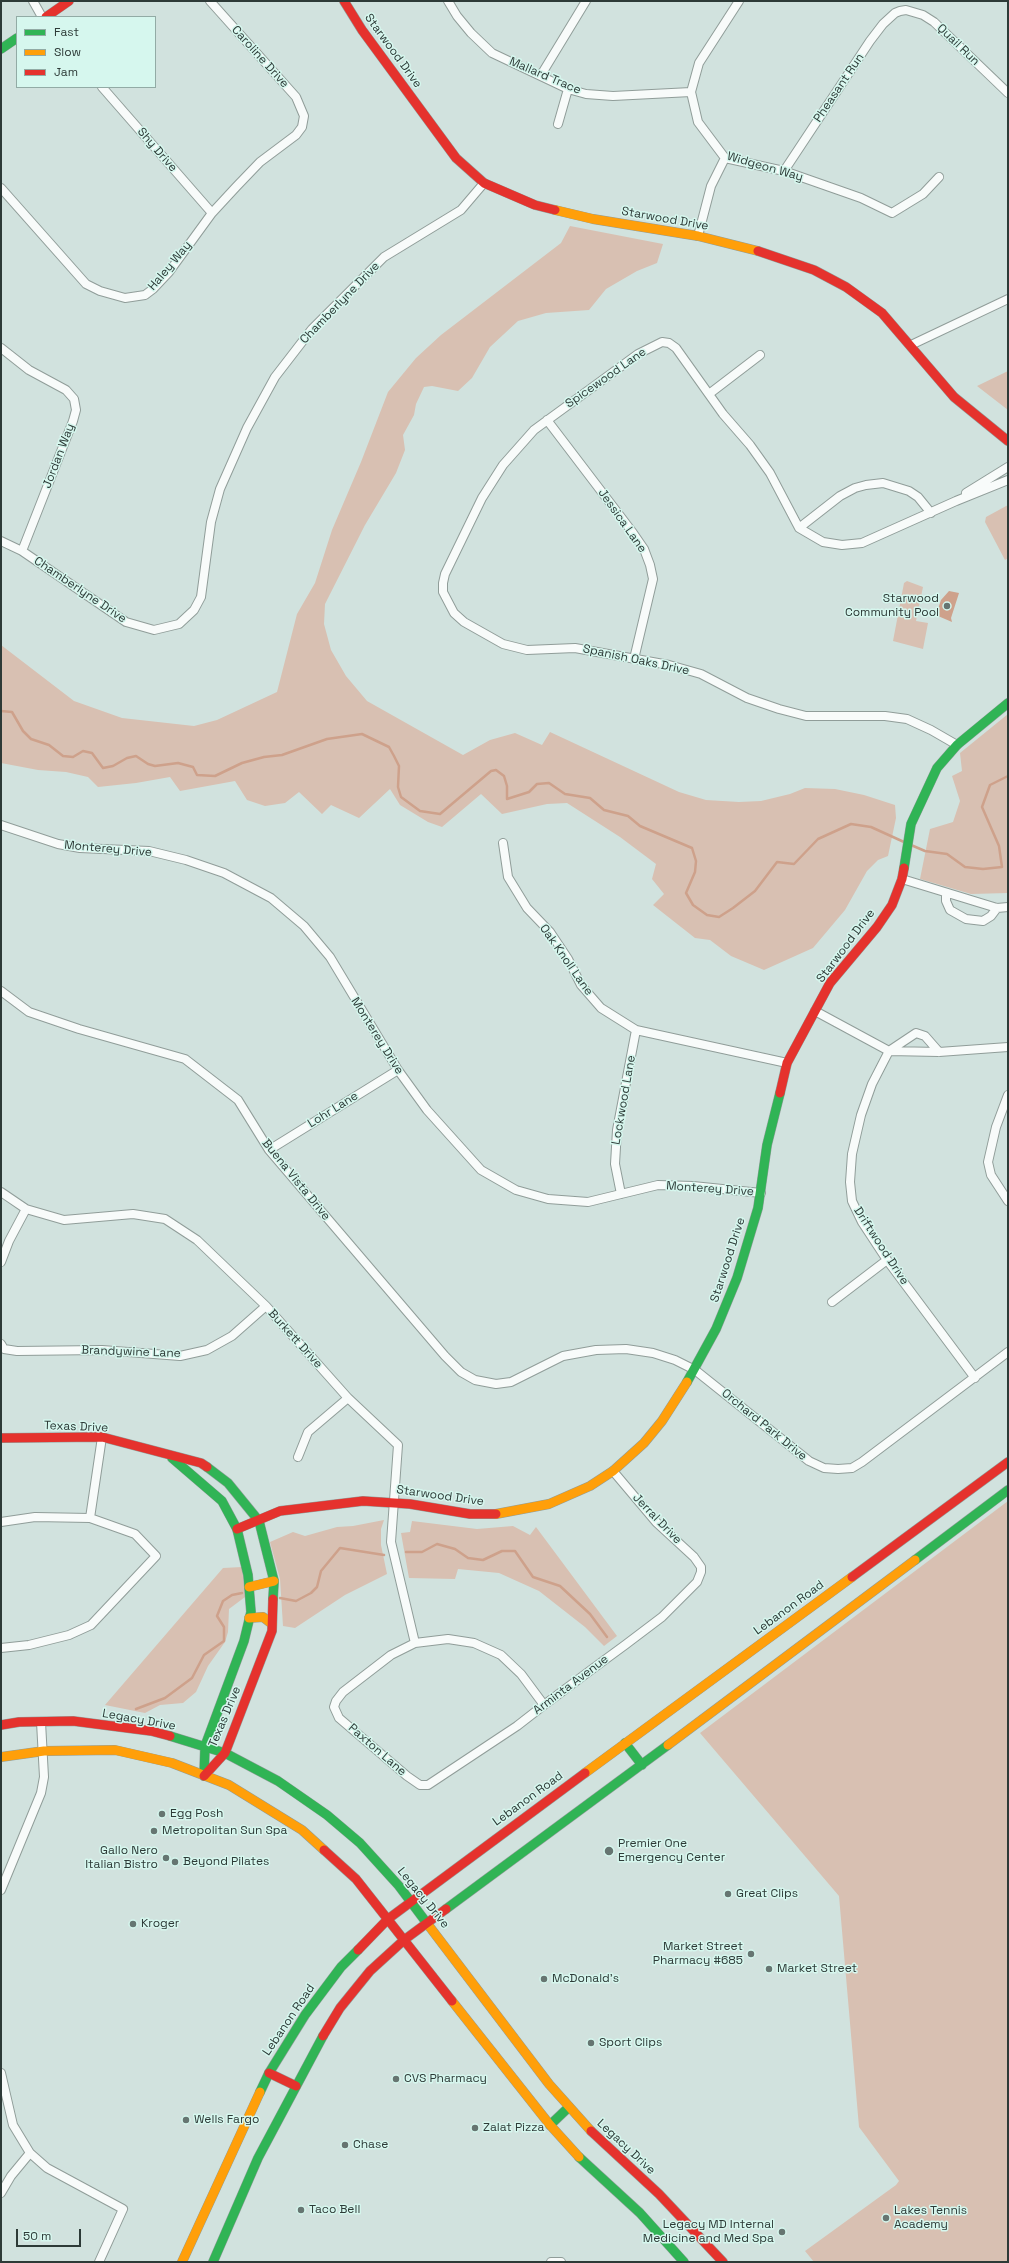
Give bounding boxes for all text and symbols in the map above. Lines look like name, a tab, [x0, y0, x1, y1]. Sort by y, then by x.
street label: Starwood Drive	[361, 11, 425, 91]
legend	[16, 16, 156, 88]
street label: Quail Run	[934, 21, 982, 69]
street label: Caroline Drive	[228, 23, 292, 91]
text: Fast	[54, 24, 79, 40]
text: Slow	[54, 44, 81, 60]
street label: Pheasant Run	[811, 51, 867, 125]
street label: Mallard Trace	[507, 54, 583, 98]
text: Jam	[54, 64, 78, 80]
street label: Shy Drive	[134, 125, 180, 175]
street label: Widgeon Way	[725, 149, 805, 185]
street label: Starwood Drive	[620, 204, 710, 234]
street label: Haley Way	[145, 239, 195, 293]
street label: Chamberlyne Drive	[297, 259, 383, 347]
street label: Spicewood Lane	[563, 345, 649, 411]
street label: Jordan Way	[40, 422, 78, 490]
street label: Jessica Lane	[595, 486, 649, 556]
street label: Chamberlyne Drive	[31, 554, 129, 626]
place label: Starwood Community Pool	[845, 592, 939, 620]
marker: Starwood Community Pool	[942, 601, 952, 611]
street label: Spanish Oaks Drive	[581, 642, 691, 678]
street label: Monterey Drive	[64, 838, 152, 860]
street label: Starwood Drive	[814, 906, 878, 986]
street label: Oak Knoll Lane	[536, 922, 596, 998]
street label: Monterey Drive	[348, 995, 406, 1077]
street label: Lockwood Lane	[609, 1054, 639, 1146]
street label: Lohr Lane	[305, 1089, 361, 1131]
street label: Buena Vista Drive	[259, 1136, 333, 1224]
street label: Monterey Drive	[666, 1179, 754, 1199]
street label: Driftwood Drive	[850, 1204, 912, 1288]
street label: Starwood Drive	[708, 1216, 748, 1304]
street label: Burkett Drive	[265, 1307, 325, 1371]
street label: Brandywine Lane	[81, 1343, 181, 1361]
street label: Orchard Park Drive	[718, 1386, 810, 1464]
street label: Texas Drive	[43, 1419, 109, 1435]
street label: Starwood Drive	[395, 1483, 485, 1509]
street label: Jerral Drive	[629, 1491, 685, 1547]
street label: Lebanon Road	[751, 1578, 827, 1638]
street label: Arminta Avenue	[531, 1652, 611, 1718]
street label: Texas Drive	[206, 1684, 244, 1750]
street label: Legacy Drive	[101, 1706, 177, 1734]
street label: Paxton Lane	[345, 1721, 409, 1779]
street label: Lebanon Road	[490, 1769, 566, 1829]
place label: Egg Posh	[170, 1807, 223, 1821]
marker: Egg Posh	[157, 1809, 167, 1819]
place label: Metropolitan Sun Spa	[162, 1824, 287, 1838]
marker: Metropolitan Sun Spa	[149, 1826, 159, 1836]
place label: Premier One Emergency Center	[618, 1837, 725, 1865]
place label: Gallo Nero Italian Bistro	[85, 1844, 158, 1872]
marker: Premier One Emergency Center	[603, 1845, 615, 1857]
marker: Gallo Nero Italian Bistro	[161, 1853, 171, 1863]
place label: Beyond Pilates	[183, 1855, 269, 1869]
marker: Beyond Pilates	[170, 1857, 180, 1867]
street label: Legacy Drive	[394, 1865, 452, 1931]
place label: Great Clips	[736, 1887, 798, 1901]
marker: Great Clips	[723, 1889, 733, 1899]
place label: Kroger	[141, 1917, 179, 1931]
marker: Kroger	[128, 1919, 138, 1929]
place label: Market Street Pharmacy #685	[653, 1940, 743, 1968]
marker: Market Street Pharmacy #685	[746, 1949, 756, 1959]
place label: Market Street	[777, 1962, 857, 1976]
marker: Market Street	[764, 1964, 774, 1974]
place label: McDonald's	[552, 1972, 619, 1986]
marker: McDonald's	[539, 1974, 549, 1984]
street label: Lebanon Road	[260, 1982, 318, 2058]
place label: Sport Clips	[599, 2036, 662, 2050]
marker: Sport Clips	[586, 2038, 596, 2048]
place label: CVS Pharmacy	[404, 2072, 487, 2086]
marker: CVS Pharmacy	[391, 2074, 401, 2084]
place label: Wells Fargo	[194, 2113, 259, 2127]
marker: Wells Fargo	[181, 2115, 191, 2125]
street label: Legacy Drive	[594, 2116, 658, 2178]
place label: Zalat Pizza	[483, 2121, 544, 2135]
marker: Zalat Pizza	[470, 2123, 480, 2133]
place label: Chase	[353, 2138, 388, 2152]
marker: Chase	[340, 2140, 350, 2150]
place label: Taco Bell	[309, 2203, 360, 2217]
place label: Lakes Tennis Academy	[894, 2204, 967, 2232]
marker: Taco Bell	[296, 2205, 306, 2215]
marker: Lakes Tennis Academy	[881, 2213, 891, 2223]
place label: Legacy MD Internal Medicine and Med Spa	[643, 2218, 774, 2246]
scale bar	[18, 2221, 83, 2247]
marker: Legacy MD Internal Medicine and Med Spa	[777, 2227, 787, 2237]
text: 50 m	[23, 2228, 51, 2244]

